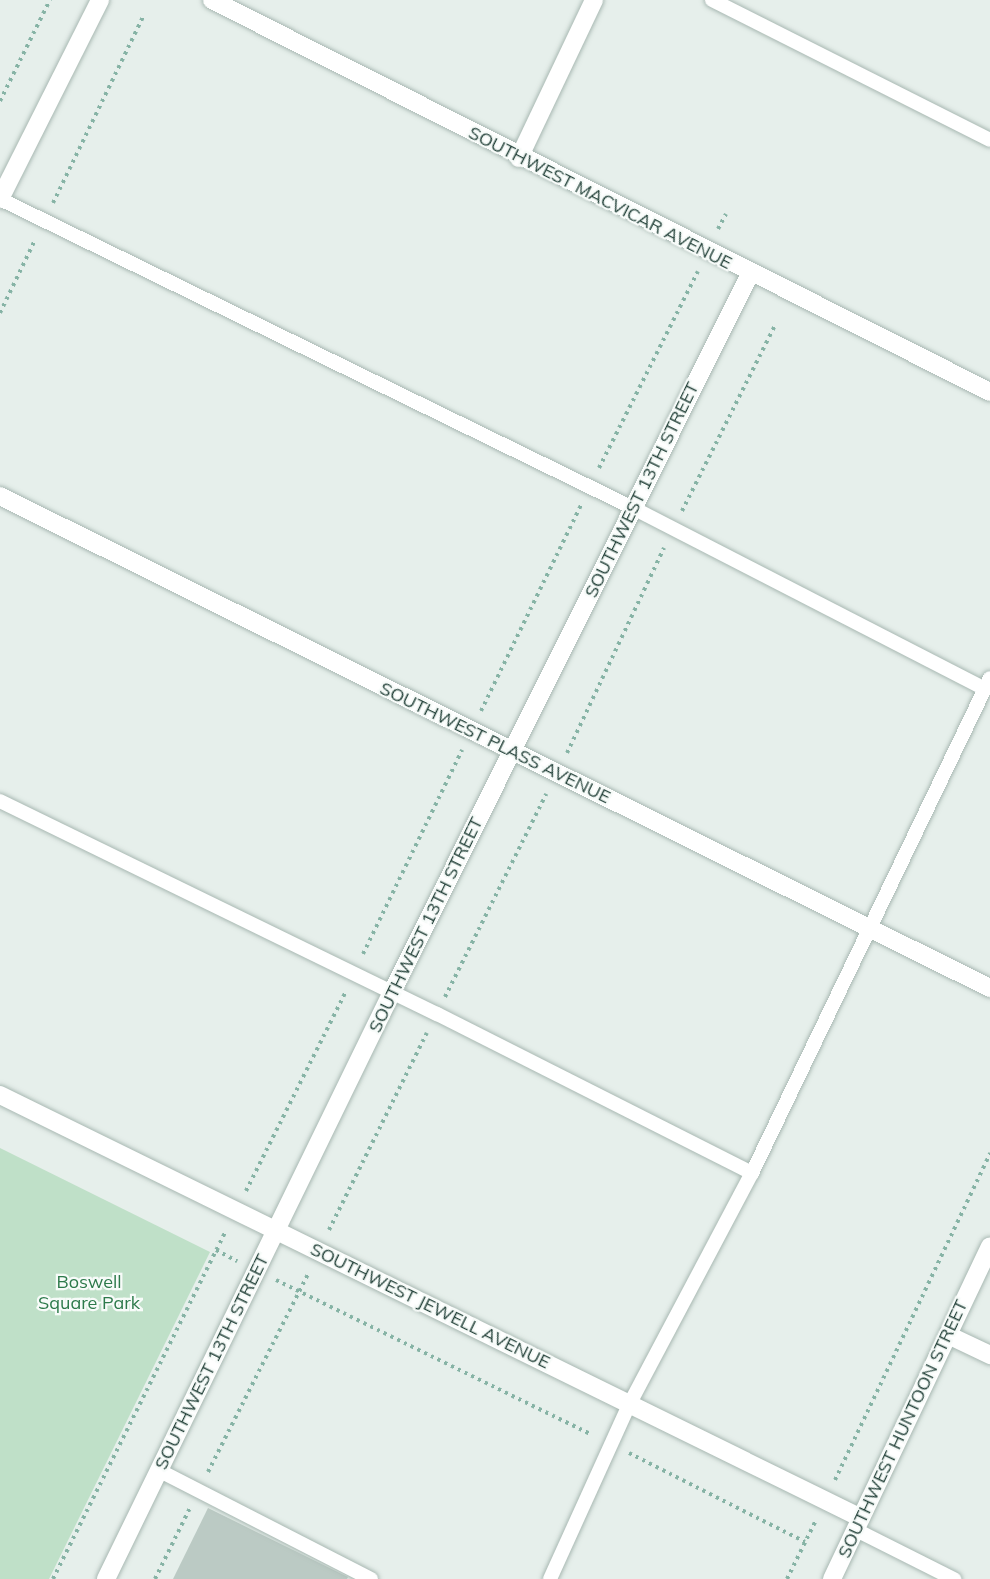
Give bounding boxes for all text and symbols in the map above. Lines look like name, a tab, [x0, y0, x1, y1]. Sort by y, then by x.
street label: SOUTHWEST MACVICAR AVENUE	[465, 122, 735, 274]
street label: SOUTHWEST 13TH STREET	[580, 379, 704, 601]
street label: SOUTHWEST PLASS AVENUE	[376, 678, 614, 808]
street label: SOUTHWEST 13TH STREET	[364, 814, 488, 1036]
street label: SOUTHWEST JEWELL AVENUE	[307, 1238, 553, 1374]
street label: SOUTHWEST 13TH STREET	[150, 1251, 274, 1473]
park label: Boswell Square Park	[38, 1272, 140, 1314]
street label: SOUTHWEST HUNTOON STREET	[834, 1297, 972, 1561]

